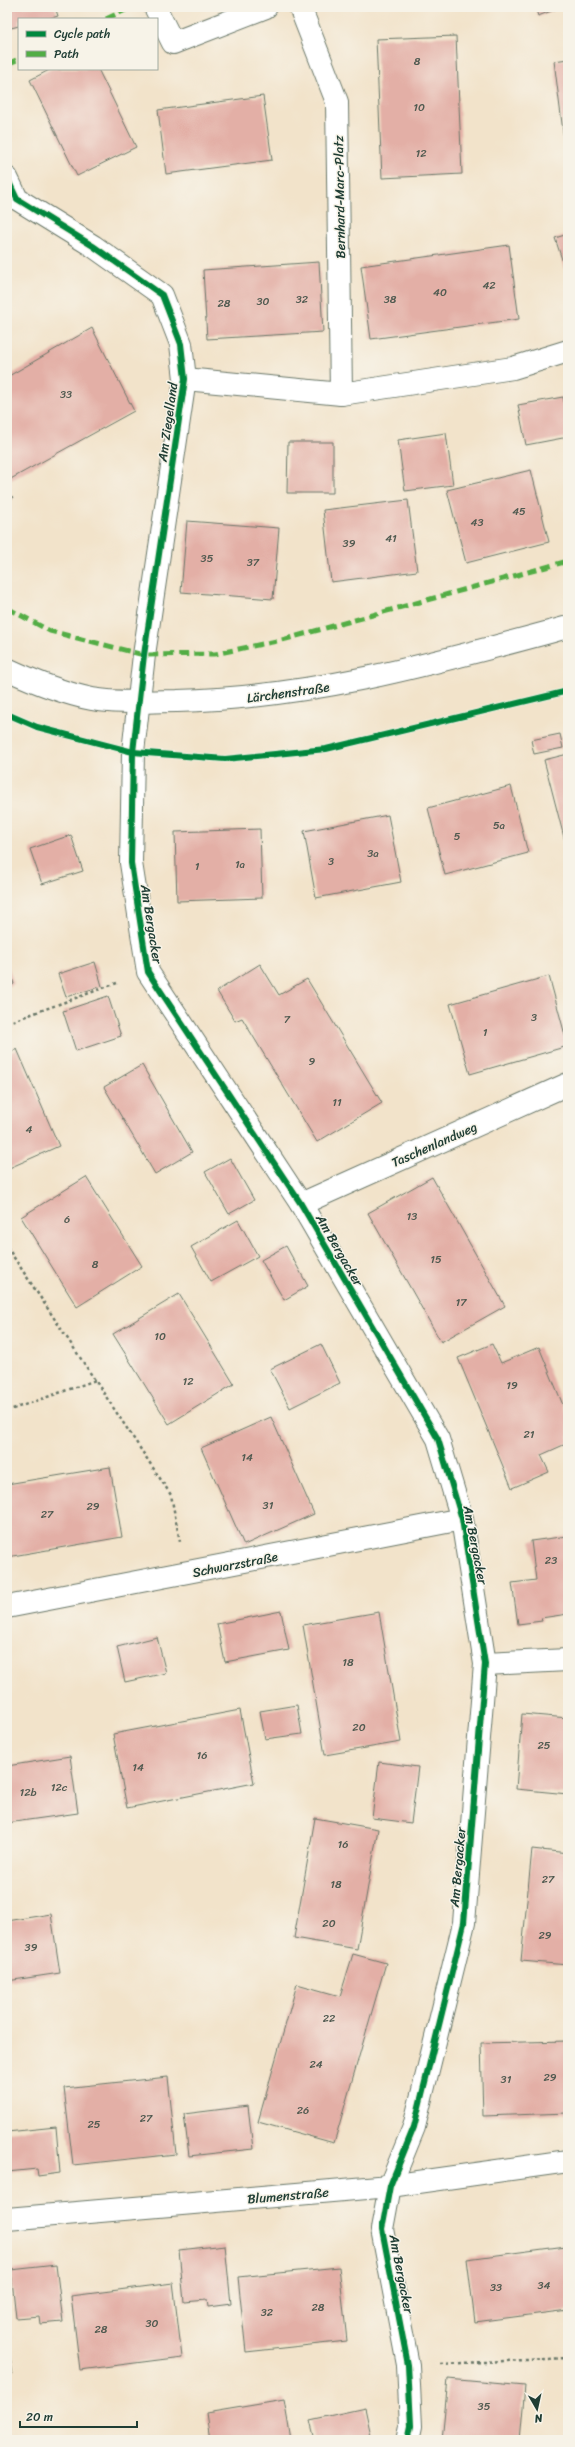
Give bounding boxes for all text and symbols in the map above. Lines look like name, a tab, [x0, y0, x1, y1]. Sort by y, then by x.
legend	[18, 18, 158, 70]
text: Cycle path	[54, 23, 110, 45]
text: Path	[54, 43, 79, 65]
house number: 8	[414, 52, 421, 71]
house number: 10	[413, 98, 425, 117]
street label: Bernhard-Marc-Platz	[327, 134, 352, 259]
house number: 12	[415, 144, 427, 163]
house number: 42	[482, 276, 496, 295]
house number: 40	[433, 283, 447, 302]
house number: 32	[296, 290, 309, 309]
house number: 38	[384, 290, 397, 309]
house number: 30	[257, 292, 270, 311]
house number: 28	[218, 294, 231, 313]
street label: Am Ziegelland	[150, 380, 185, 464]
house number: 33	[60, 385, 72, 404]
house number: 45	[512, 502, 526, 521]
house number: 43	[471, 513, 483, 532]
house number: 41	[385, 529, 397, 548]
house number: 39	[343, 534, 356, 553]
house number: 35	[201, 549, 214, 568]
house number: 37	[247, 553, 260, 572]
street label: Lärchenstraße	[245, 675, 331, 710]
house number: 5a	[493, 816, 506, 835]
house number: 5	[454, 827, 461, 846]
house number: 3a	[367, 844, 379, 863]
house number: 3	[328, 852, 334, 871]
house number: 1a	[235, 855, 246, 874]
house number: 1	[195, 857, 200, 876]
street label: Am Bergacker	[134, 882, 169, 966]
house number: 3	[531, 1008, 537, 1027]
house number: 7	[284, 1010, 291, 1029]
house number: 1	[483, 1023, 488, 1042]
house number: 9	[309, 1052, 316, 1071]
house number: 11	[332, 1093, 342, 1112]
street label: Taschenlandweg	[388, 1115, 481, 1174]
house number: 4	[26, 1120, 33, 1139]
house number: 13	[407, 1207, 417, 1226]
street label: Am Bergacker	[309, 1209, 370, 1291]
house number: 6	[64, 1210, 70, 1229]
house number: 15	[430, 1250, 442, 1269]
house number: 8	[92, 1255, 99, 1274]
house number: 17	[456, 1293, 467, 1312]
house number: 10	[154, 1327, 166, 1346]
house number: 12	[182, 1372, 194, 1391]
house number: 19	[506, 1376, 518, 1395]
house number: 21	[523, 1425, 535, 1444]
house number: 14	[241, 1448, 253, 1467]
house number: 31	[263, 1496, 274, 1515]
house number: 29	[86, 1497, 100, 1516]
street label: Am Bergacker	[456, 1503, 495, 1587]
house number: 27	[41, 1505, 54, 1524]
street label: Schwarzstraße	[190, 1545, 280, 1584]
house number: 23	[545, 1551, 557, 1570]
house number: 18	[342, 1653, 354, 1672]
house number: 20	[352, 1718, 366, 1737]
house number: 25	[537, 1736, 551, 1755]
house number: 16	[197, 1746, 207, 1765]
house number: 14	[132, 1758, 144, 1777]
house number: 12c	[51, 1778, 68, 1797]
house number: 12b	[19, 1783, 37, 1802]
street label: Am Bergacker	[442, 1825, 473, 1909]
house number: 16	[338, 1835, 348, 1854]
house number: 27	[542, 1870, 555, 1889]
house number: 18	[330, 1875, 342, 1894]
house number: 20	[322, 1914, 336, 1933]
house number: 29	[538, 1926, 552, 1945]
house number: 39	[25, 1938, 38, 1957]
house number: 22	[323, 2009, 336, 2028]
house number: 24	[309, 2055, 323, 2074]
house number: 29	[543, 2068, 557, 2087]
house number: 31	[501, 2070, 512, 2089]
house number: 26	[297, 2101, 309, 2120]
house number: 27	[140, 2109, 153, 2128]
house number: 25	[87, 2115, 101, 2134]
street label: Blumenstraße	[246, 2180, 330, 2211]
street label: Am Bergacker	[382, 2232, 421, 2316]
house number: 34	[538, 2276, 551, 2295]
house number: 33	[490, 2278, 502, 2297]
house number: 28	[312, 2298, 325, 2317]
house number: 32	[261, 2303, 274, 2322]
house number: 30	[146, 2314, 159, 2333]
house number: 28	[95, 2320, 108, 2339]
north arrow	[517, 2389, 557, 2429]
house number: 35	[478, 2397, 491, 2416]
scale bar	[20, 2403, 137, 2429]
text: 20 m	[26, 2406, 53, 2428]
text: N	[533, 2408, 545, 2428]

